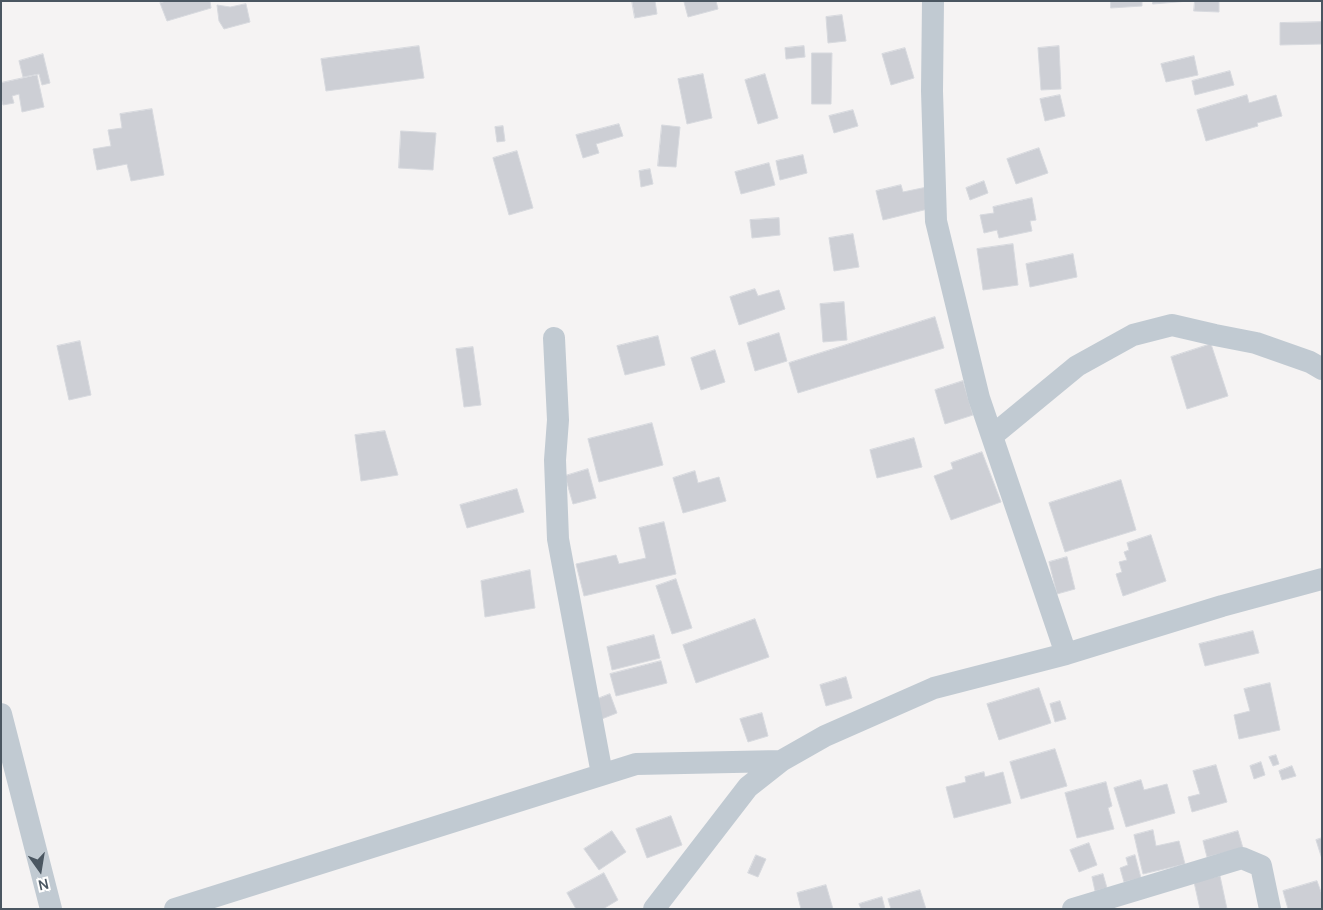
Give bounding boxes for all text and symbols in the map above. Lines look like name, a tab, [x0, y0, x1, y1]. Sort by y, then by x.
north arrow	[15, 845, 65, 895]
text: N	[36, 875, 51, 895]

